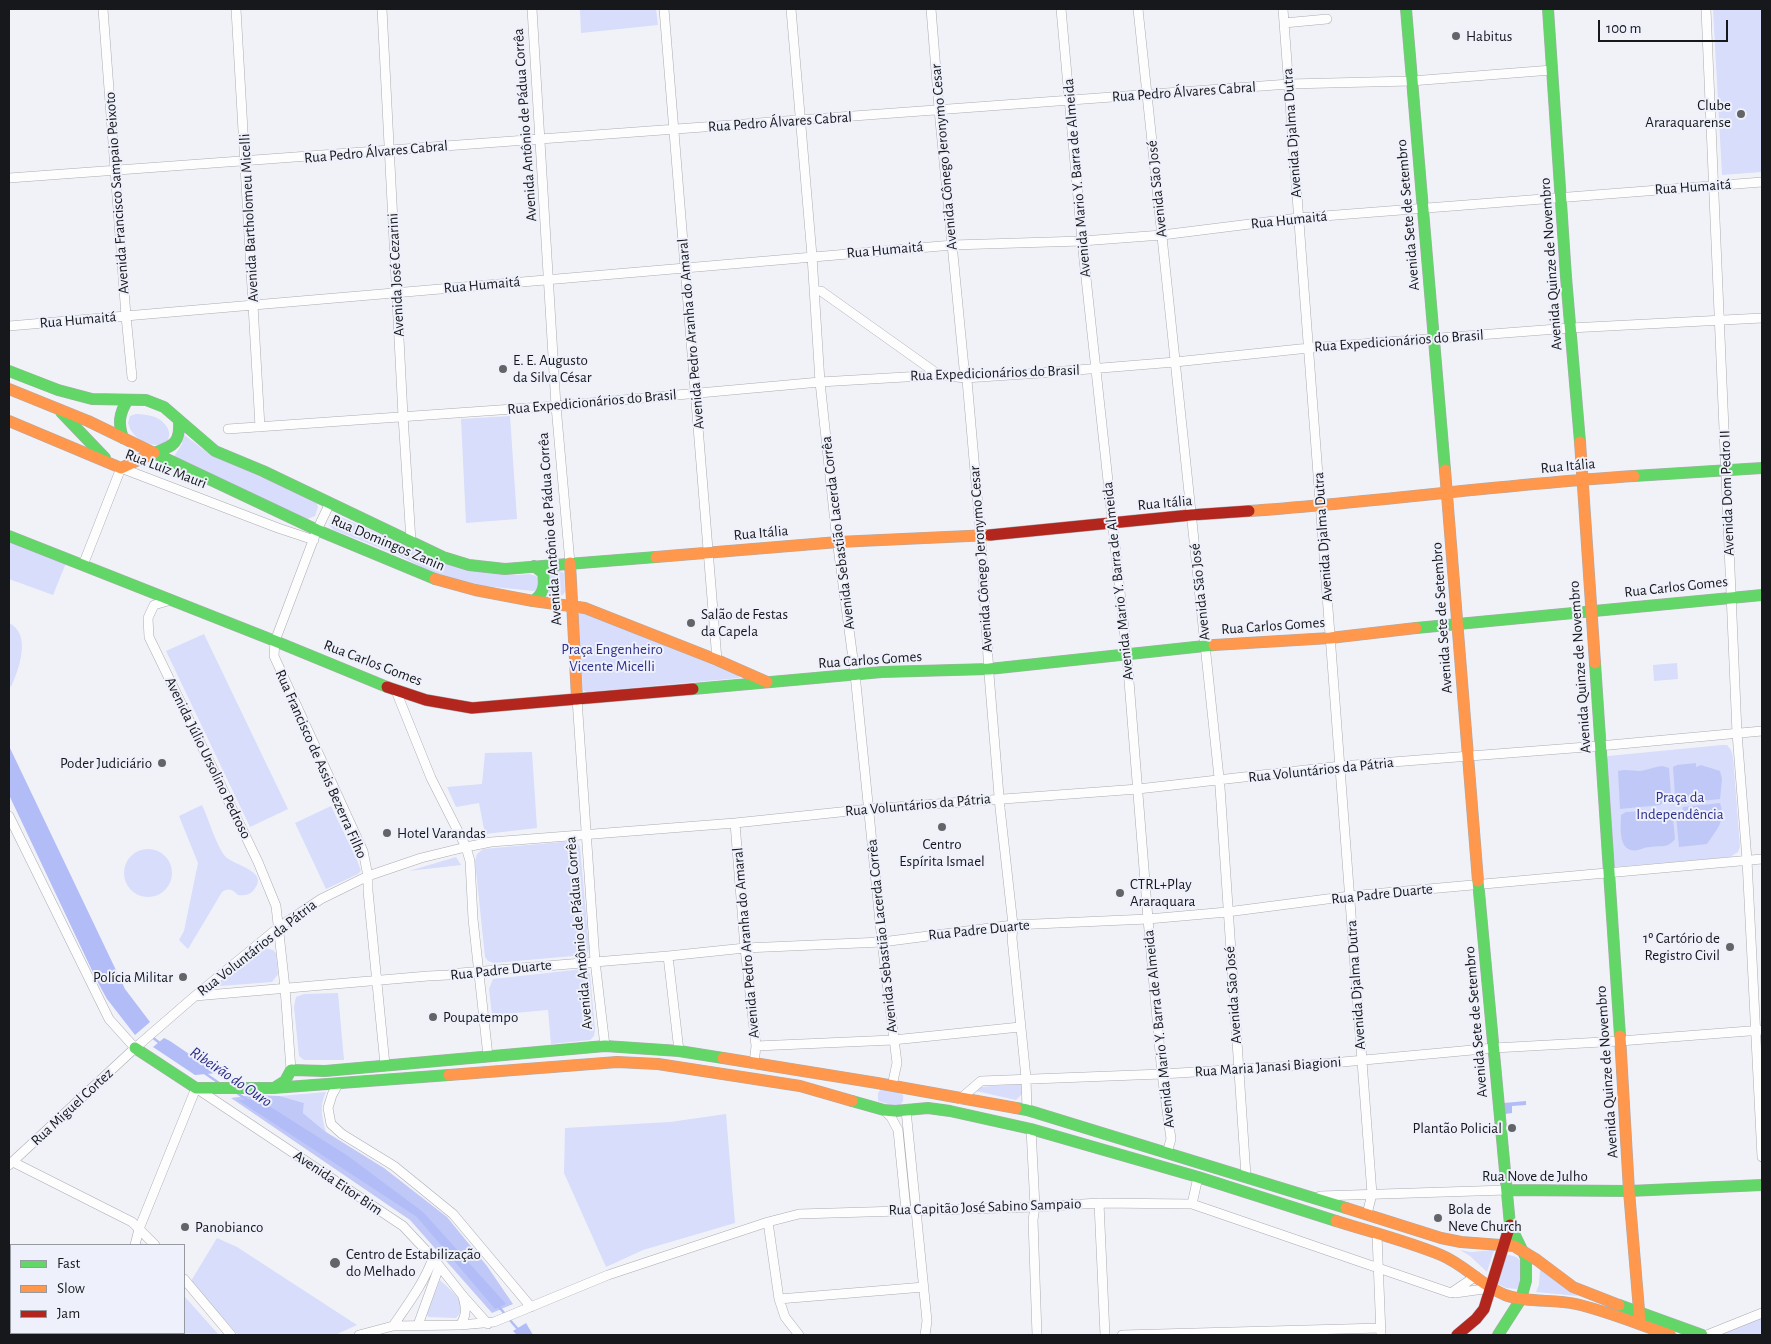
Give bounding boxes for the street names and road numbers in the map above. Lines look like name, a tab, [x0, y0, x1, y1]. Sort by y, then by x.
street label: Avenida Antônio de Pádua Corrêa	[509, 28, 541, 222]
street label: Avenida Cônego Jeronymo Cesar	[927, 63, 961, 251]
street label: Avenida Djalma Dutra	[1278, 68, 1306, 198]
street label: Avenida Mario Y. Barra de Almeida	[1059, 78, 1095, 278]
street label: Rua Pedro Álvares Cabral	[1111, 78, 1257, 106]
street label: Avenida Francisco Sampaio Peixoto	[101, 91, 133, 295]
street label: Rua Pedro Álvares Cabral	[707, 108, 853, 136]
street label: Avenida Bartholomeu Micelli	[236, 133, 262, 303]
street label: Rua Pedro Álvares Cabral	[303, 137, 449, 167]
street label: Avenida São José	[1143, 139, 1171, 239]
street label: Avenida Sete de Setembro	[1392, 139, 1424, 291]
street label: Rua Humaitá	[1654, 175, 1732, 199]
street label: Avenida Quinze de Novembro	[1536, 177, 1566, 351]
street label: Rua Humaitá	[1250, 207, 1328, 233]
street label: Avenida José Cezarini	[384, 213, 408, 337]
street label: Avenida Pedro Aranha do Amaral	[674, 238, 708, 430]
street label: Rua Humaitá	[846, 238, 924, 262]
street label: Rua Humaitá	[443, 273, 521, 297]
street label: Rua Humaitá	[39, 308, 117, 332]
street label: Rua Expedicionários do Brasil	[1314, 326, 1484, 356]
street label: Rua Expedicionários do Brasil	[910, 361, 1080, 385]
street label: Rua Expedicionários do Brasil	[507, 386, 677, 418]
street label: Avenida Dom Pedro II	[1716, 430, 1738, 556]
street label: Avenida Antônio de Pádua Corrêa	[534, 432, 566, 626]
street label: Avenida Sebastião Lacerda Corrêa	[817, 435, 859, 631]
street label: Rua Luiz Mauri	[123, 445, 209, 493]
street label: Rua Itália	[1540, 455, 1596, 477]
street label: Avenida Cônego Jeronymo Cesar	[966, 465, 996, 653]
street label: Avenida Djalma Dutra	[1309, 472, 1337, 602]
street label: Avenida Mario Y. Barra de Almeida	[1099, 481, 1137, 681]
street label: Rua Itália	[1137, 492, 1193, 514]
street label: Rua Domingos Zanin	[328, 511, 448, 575]
street label: Rua Itália	[733, 522, 789, 544]
street label: Avenida São José	[1186, 542, 1214, 642]
street label: Avenida Sete de Setembro	[1428, 542, 1456, 694]
street label: Rua Carlos Gomes	[1623, 573, 1729, 601]
street label: Avenida Quinze de Novembro	[1565, 580, 1595, 754]
street label: Rua Carlos Gomes	[1221, 613, 1325, 639]
street label: Rua Carlos Gomes	[321, 636, 425, 690]
street label: Rua Carlos Gomes	[818, 647, 922, 673]
street label: Rua Francisco de Assis Bezerra Filho	[271, 667, 371, 861]
street label: Avenida Júlio Ursolino Pedroso	[161, 674, 255, 842]
street label: Rua Voluntários da Pátria	[1247, 753, 1395, 787]
street label: Rua Voluntários da Pátria	[844, 790, 992, 820]
street label: Avenida Antônio de Pádua Corrêa	[562, 836, 596, 1030]
street label: Avenida Sebastião Lacerda Corrêa	[863, 838, 901, 1034]
street label: Avenida Pedro Aranha do Amaral	[729, 847, 763, 1039]
street label: Rua Padre Duarte	[1330, 880, 1434, 908]
street label: Rua Voluntários da Pátria	[194, 896, 320, 1000]
street label: Rua Padre Duarte	[927, 916, 1031, 944]
street label: Avenida Djalma Dutra	[1342, 920, 1370, 1050]
street label: Avenida Mario Y. Barra de Almeida	[1140, 929, 1178, 1129]
street label: Avenida São José	[1221, 946, 1245, 1044]
street label: Avenida Sete de Setembro	[1460, 946, 1492, 1098]
street label: Rua Padre Duarte	[449, 956, 553, 984]
street label: Avenida Quinze de Novembro	[1592, 985, 1622, 1159]
street label: Rua Maria Janasi Biagioni	[1194, 1053, 1342, 1081]
street label: Rua Miguel Cortez	[27, 1064, 117, 1150]
street label: Avenida Eitor Bim	[290, 1147, 386, 1219]
street label: Rua Nove de Julho	[1482, 1167, 1588, 1185]
street label: Rua Capitão José Sabino Sampaio	[888, 1195, 1082, 1219]

